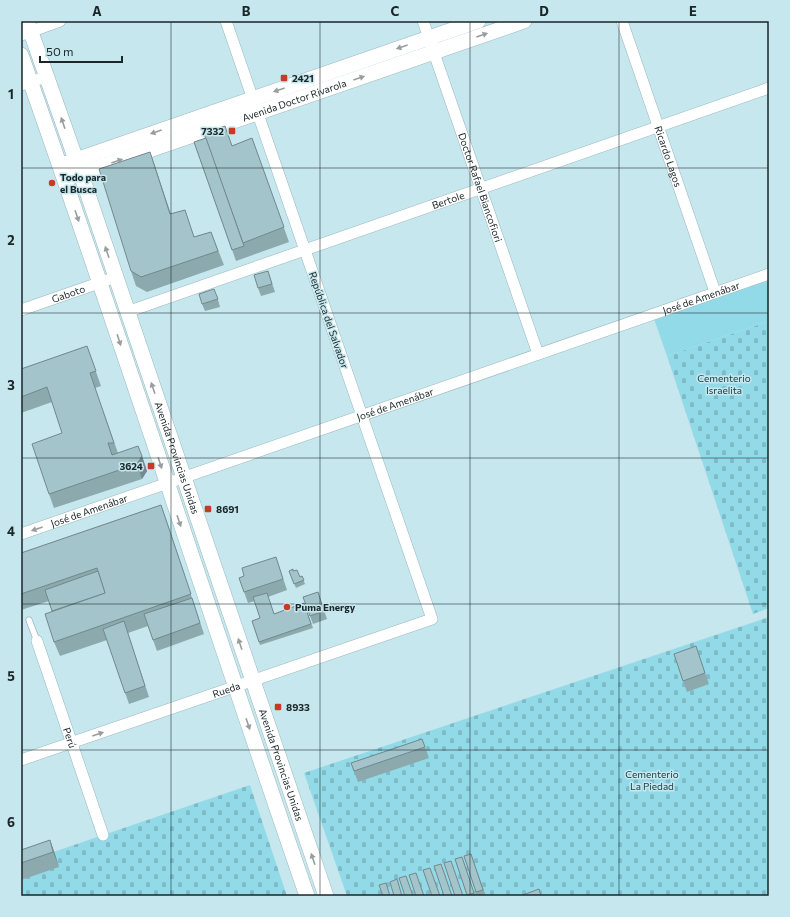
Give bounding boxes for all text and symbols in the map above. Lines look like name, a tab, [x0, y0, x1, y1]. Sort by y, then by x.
text: A	[92, 3, 102, 19]
text: B	[242, 3, 251, 19]
text: C	[391, 3, 400, 19]
text: D	[539, 3, 549, 19]
text: E	[689, 3, 697, 19]
one-way arrow	[477, 32, 489, 38]
scale bar	[40, 38, 122, 64]
text: 50 m	[46, 44, 74, 58]
one-way arrow	[395, 45, 407, 51]
place label: 2421	[292, 72, 314, 84]
marker: 2421	[279, 73, 289, 83]
one-way arrow	[354, 74, 366, 80]
street label: Avenida Doctor Rivarola	[240, 77, 348, 124]
text: 1	[8, 86, 14, 102]
one-way arrow	[272, 87, 284, 93]
one-way arrow	[59, 117, 65, 129]
street label: Ricardo Lagos	[652, 124, 685, 189]
place label: 7332	[201, 125, 224, 137]
marker: 7332	[227, 126, 237, 136]
one-way arrow	[150, 130, 162, 136]
street label: Doctor Rafael Biancofiori	[456, 131, 505, 244]
one-way arrow	[112, 158, 124, 164]
place label: Todo para el Busca	[60, 171, 106, 195]
marker: Todo para el Busca	[47, 178, 57, 188]
street label: Bertole	[430, 189, 466, 211]
one-way arrow	[74, 211, 80, 223]
text: 2	[7, 232, 15, 248]
one-way arrow	[104, 245, 110, 257]
street label: República del Salvador	[307, 270, 351, 370]
street label: José de Amenábar	[661, 279, 741, 316]
street label: Gaboto	[50, 282, 86, 305]
one-way arrow	[116, 334, 122, 346]
park label: Cementerio Israelita	[697, 372, 751, 396]
text: 3	[7, 377, 15, 393]
one-way arrow	[150, 382, 156, 394]
street label: José de Amenábar	[355, 385, 435, 423]
street label: Avenida Provincias Unidas	[153, 400, 202, 516]
one-way arrow	[157, 457, 163, 469]
place label: 3624	[119, 460, 143, 472]
marker: 3624	[146, 461, 156, 471]
street label: José de Amenábar	[49, 491, 129, 529]
place label: 8691	[216, 503, 239, 515]
marker: 8691	[203, 504, 213, 514]
one-way arrow	[176, 515, 182, 527]
text: 4	[7, 523, 15, 539]
one-way arrow	[31, 526, 43, 532]
place label: Puma Energy	[295, 601, 356, 613]
marker: Puma Energy	[282, 602, 292, 612]
one-way arrow	[236, 638, 242, 650]
text: 5	[7, 668, 15, 684]
street label: Rueda	[211, 679, 242, 700]
place label: 8933	[286, 701, 310, 713]
marker: 8933	[273, 702, 283, 712]
street label: Avenida Provincias Unidas	[257, 707, 306, 823]
one-way arrow	[245, 718, 251, 730]
street label: Perú	[61, 726, 79, 749]
one-way arrow	[92, 730, 104, 736]
park label: Cementerio La Piedad	[625, 768, 679, 792]
text: 6	[7, 814, 15, 830]
one-way arrow	[310, 853, 316, 865]

